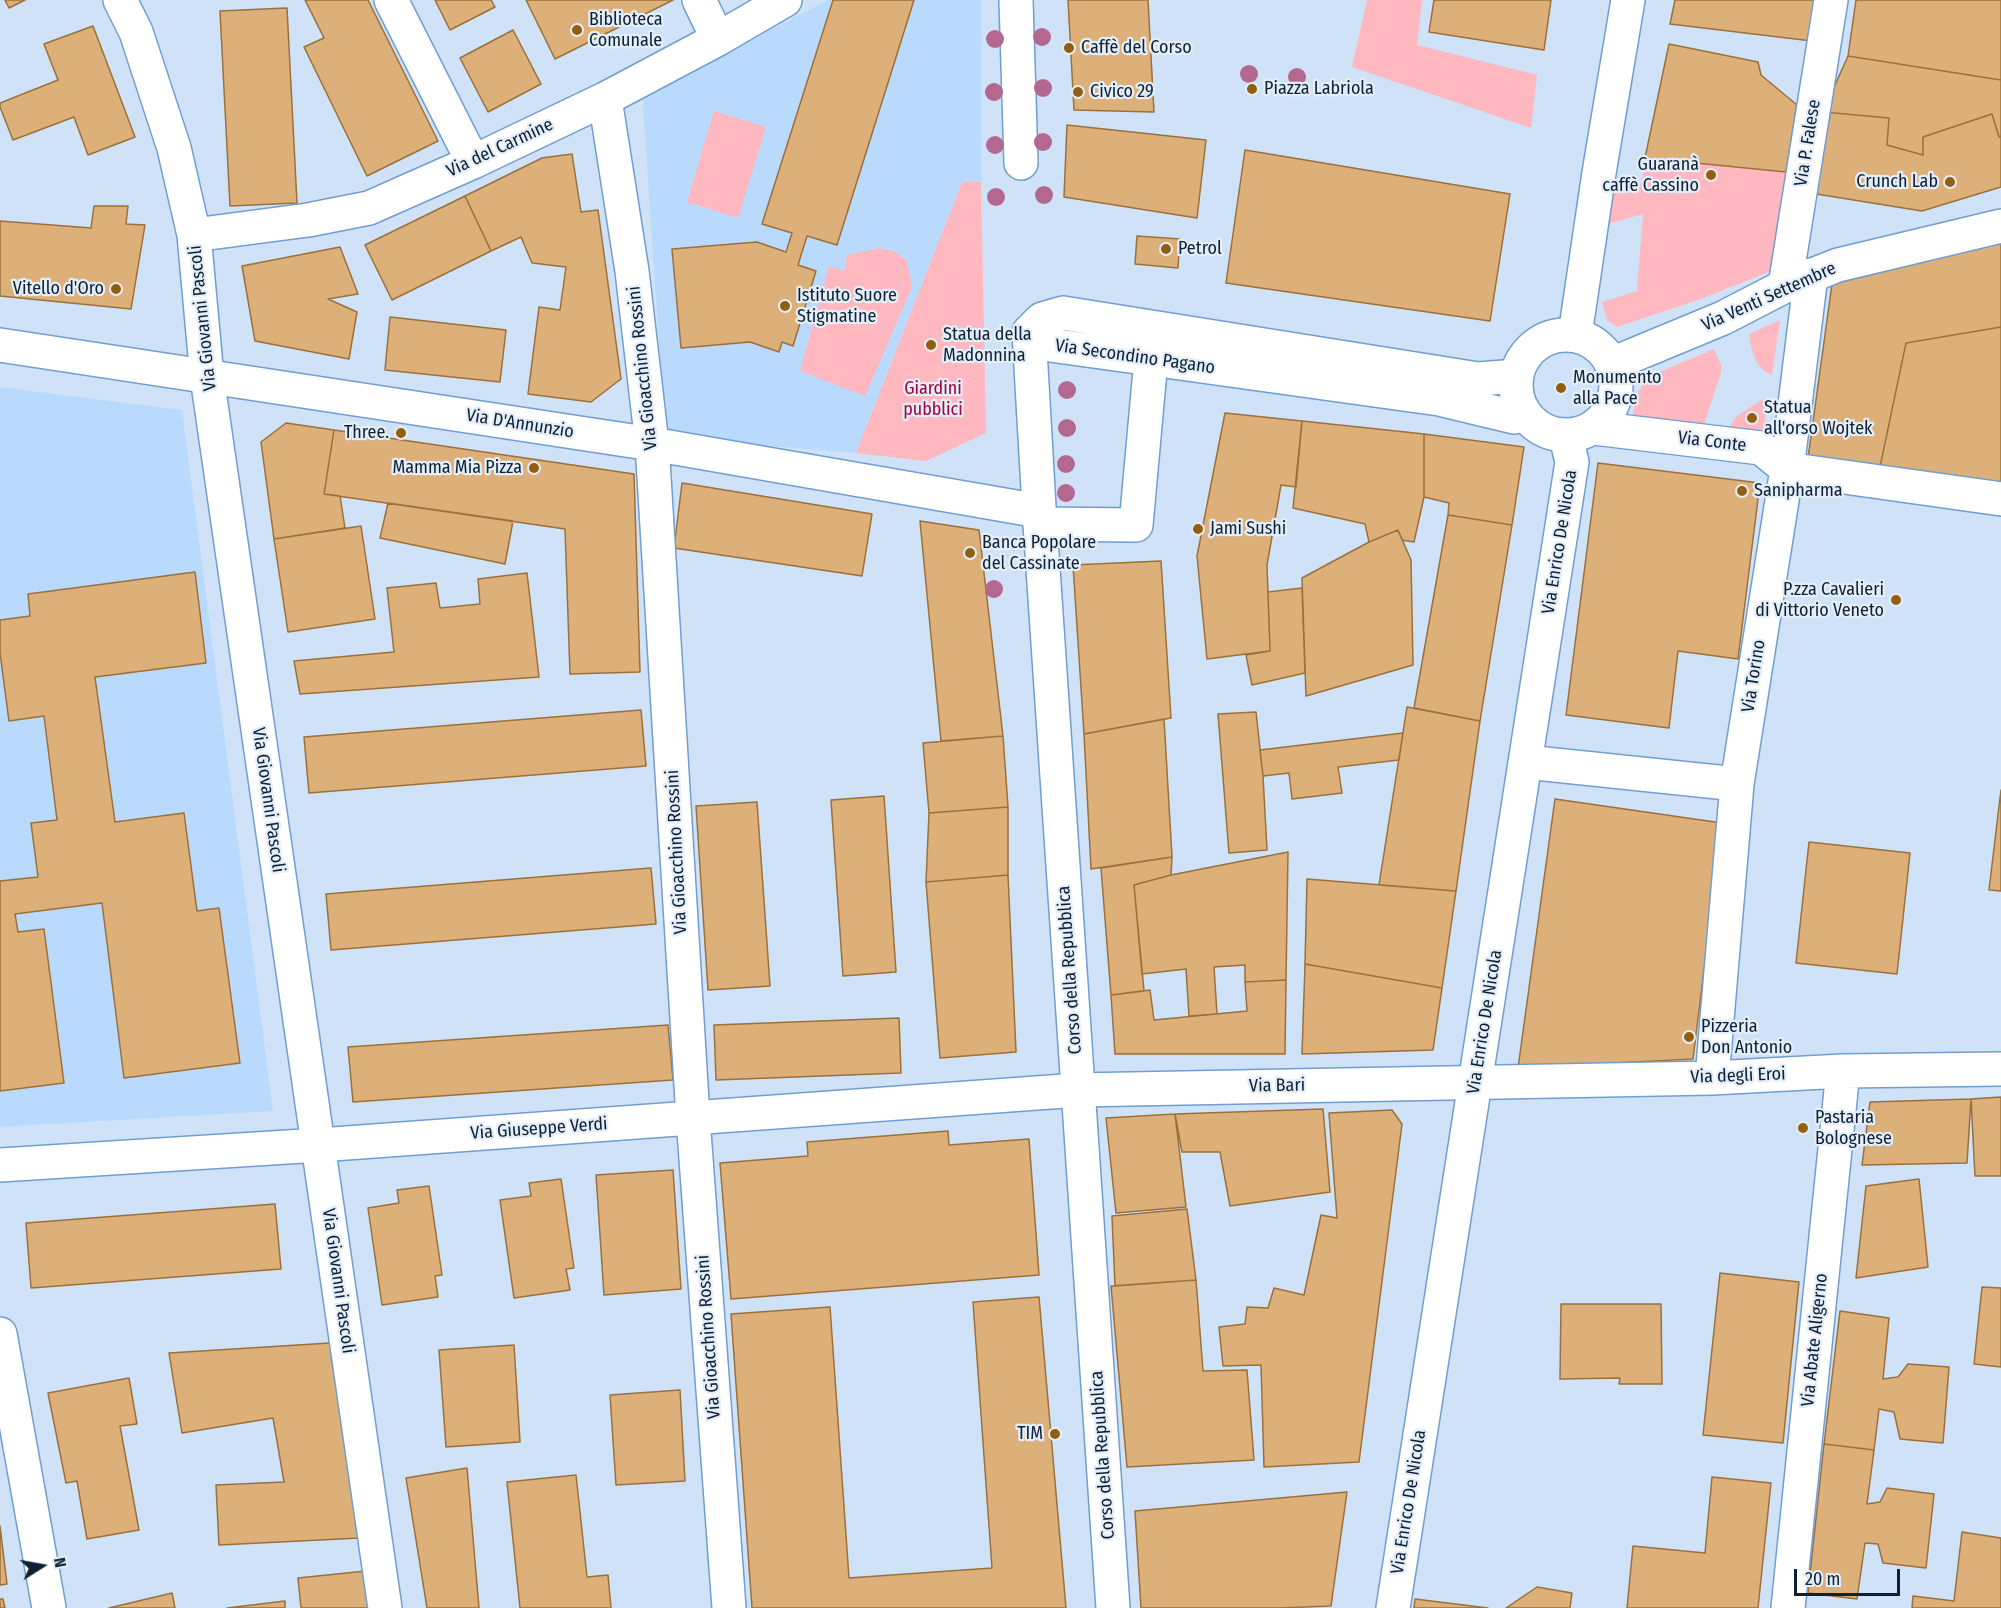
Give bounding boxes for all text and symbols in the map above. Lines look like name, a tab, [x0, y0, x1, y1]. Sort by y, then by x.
place label: Biblioteca Comunale	[589, 9, 663, 52]
marker: Biblioteca Comunale	[570, 23, 584, 37]
place label: Caffè del Corso	[1081, 37, 1192, 59]
marker: Caffè del Corso	[1062, 41, 1076, 55]
place label: Piazza Labriola	[1264, 78, 1374, 100]
place label: Civico 29	[1090, 81, 1154, 103]
marker: Piazza Labriola	[1245, 82, 1259, 96]
marker: Civico 29	[1071, 85, 1085, 99]
street label: Via P. Falese	[1790, 98, 1826, 188]
street label: Via del Carmine	[443, 114, 557, 182]
place label: Guaranà caffè Cassino	[1602, 154, 1699, 196]
marker: Guaranà caffè Cassino	[1704, 168, 1718, 182]
place label: Crunch Lab	[1856, 171, 1938, 193]
marker: Crunch Lab	[1943, 175, 1957, 189]
place label: Petrol	[1178, 238, 1222, 260]
marker: Petrol	[1159, 242, 1173, 256]
street label: Via Giovanni Pascoli	[185, 244, 221, 392]
street label: Via Venti Settembre	[1698, 258, 1840, 336]
place label: Vitello d'Oro	[13, 278, 104, 300]
marker: Vitello d'Oro	[109, 282, 123, 296]
street label: Via Gioacchino Rossini	[624, 285, 662, 451]
place label: Istituto Suore Stigmatine	[797, 285, 897, 328]
marker: Istituto Suore Stigmatine	[778, 299, 792, 313]
place label: Statua della Madonnina	[943, 324, 1032, 366]
street label: Via Secondino Pagano	[1054, 335, 1216, 379]
marker: Statua della Madonnina	[924, 338, 938, 352]
place label: Monumento alla Pace	[1573, 367, 1661, 410]
park label: Giardini pubblici	[903, 378, 963, 420]
marker: Monumento alla Pace	[1554, 381, 1568, 395]
place label: Statua all'orso Wojtek	[1764, 397, 1872, 440]
street label: Via D'Annunzio	[465, 405, 575, 443]
marker: Statua all'orso Wojtek	[1745, 411, 1759, 425]
place label: Three.	[344, 422, 389, 444]
marker: Three.	[394, 426, 408, 440]
street label: Via Conte	[1676, 427, 1748, 457]
place label: Mamma Mia Pizza	[392, 457, 522, 479]
marker: Mamma Mia Pizza	[527, 461, 541, 475]
street label: Via Enrico De Nicola	[1538, 468, 1582, 616]
place label: Sanipharma	[1754, 480, 1843, 502]
marker: Sanipharma	[1735, 484, 1749, 498]
place label: Jami Sushi	[1210, 518, 1286, 540]
marker: Jami Sushi	[1191, 522, 1205, 536]
place label: Banca Popolare del Cassinate	[982, 532, 1096, 574]
marker: Banca Popolare del Cassinate	[963, 546, 977, 560]
place label: P.zza Cavalieri di Vittorio Veneto	[1755, 579, 1884, 622]
marker: P.zza Cavalieri di Vittorio Veneto	[1889, 593, 1903, 607]
street label: Via Torino	[1738, 638, 1770, 714]
street label: Via Giovanni Pascoli	[247, 726, 289, 874]
street label: Via Gioacchino Rossini	[662, 769, 692, 935]
street label: Corso della Repubblica	[1053, 885, 1087, 1055]
street label: Via Enrico De Nicola	[1463, 948, 1507, 1096]
place label: Pizzeria Don Antonio	[1701, 1016, 1792, 1058]
marker: Pizzeria Don Antonio	[1682, 1030, 1696, 1044]
street label: Via degli Eroi	[1690, 1064, 1786, 1088]
street label: Via Bari	[1249, 1075, 1305, 1097]
place label: Pastaria Bolognese	[1815, 1107, 1892, 1150]
street label: Via Giuseppe Verdi	[470, 1113, 608, 1145]
marker: Pastaria Bolognese	[1796, 1121, 1810, 1135]
street label: Via Giovanni Pascoli	[317, 1207, 359, 1355]
street label: Via Gioacchino Rossini	[692, 1254, 726, 1420]
street label: Via Abate Aligerno	[1797, 1272, 1833, 1408]
street label: Corso della Repubblica	[1086, 1370, 1120, 1540]
place label: TIM	[1017, 1423, 1043, 1445]
marker: TIM	[1048, 1427, 1062, 1441]
street label: Via Enrico De Nicola	[1387, 1428, 1431, 1576]
north arrow	[12, 1536, 72, 1596]
text: N	[50, 1556, 70, 1569]
scale bar	[1797, 1557, 1904, 1595]
text: 20 m	[1805, 1568, 1840, 1590]

